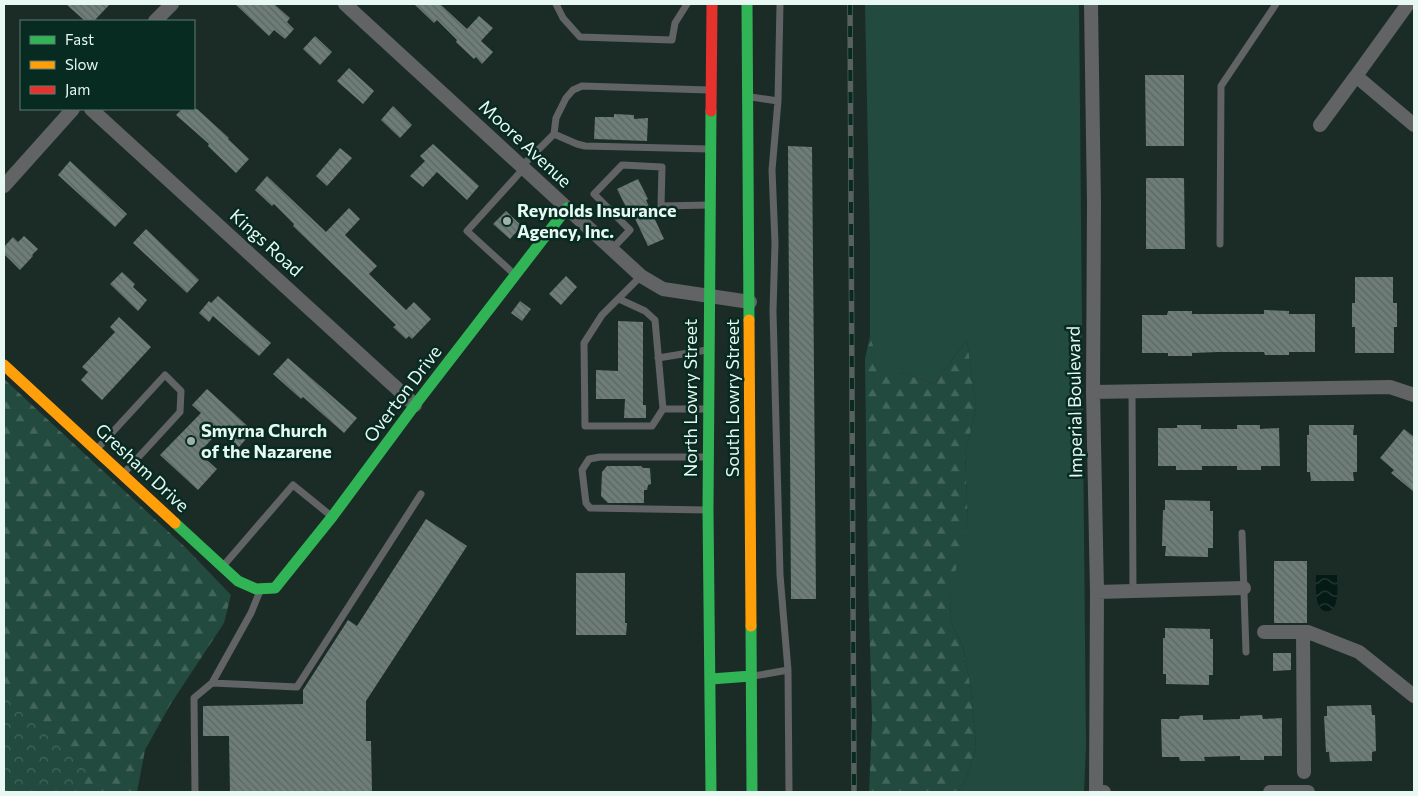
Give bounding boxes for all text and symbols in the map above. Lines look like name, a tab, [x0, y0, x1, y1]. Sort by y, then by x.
legend	[20, 20, 195, 110]
text: Fast	[65, 30, 94, 48]
text: Slow	[65, 55, 98, 73]
text: Jam	[65, 80, 90, 98]
street label: Moore Avenue	[475, 95, 577, 192]
place label: Reynolds Insurance Agency, Inc.	[517, 199, 676, 242]
street label: Kings Road	[226, 204, 308, 281]
marker: Reynolds Insurance Agency, Inc.	[501, 215, 513, 227]
street label: North Lowry Street	[679, 319, 701, 477]
street label: South Lowry Street	[721, 319, 743, 477]
street label: Imperial Boulevard	[1062, 326, 1086, 478]
street label: Overton Drive	[359, 341, 446, 446]
street label: Gresham Drive	[91, 418, 194, 516]
place label: Smyrna Church of the Nazarene	[201, 419, 332, 462]
marker: Smyrna Church of the Nazarene	[185, 435, 197, 447]

